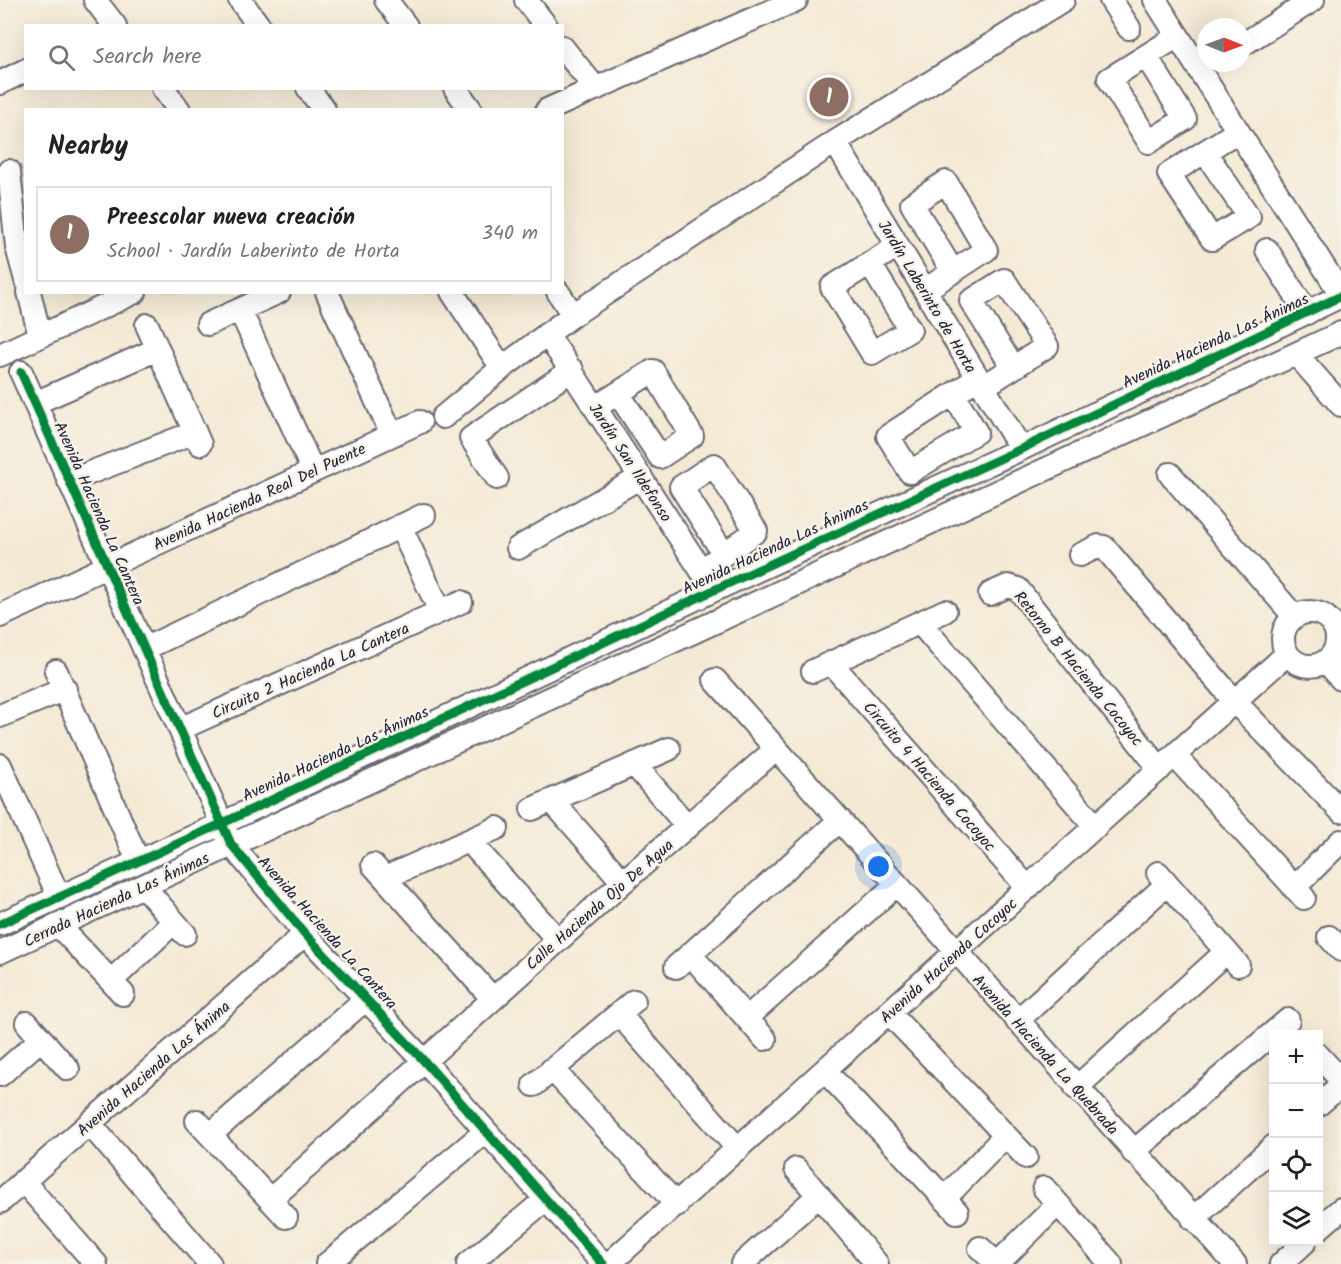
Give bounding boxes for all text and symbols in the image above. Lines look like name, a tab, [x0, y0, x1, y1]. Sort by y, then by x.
north arrow	[1197, 18, 1251, 72]
search box	[24, 24, 564, 90]
text: Search here	[93, 40, 201, 75]
icon: search	[45, 41, 78, 74]
pin: 1	[810, 74, 848, 120]
text: Nearby	[48, 126, 128, 168]
text: Preescolar nueva creación	[107, 201, 355, 236]
street label: Jardín Laberinto de Horta	[871, 215, 982, 378]
text: 1	[66, 218, 73, 250]
text: 340 m	[482, 218, 538, 250]
text: School · Jardín Laberinto de Horta	[107, 236, 400, 268]
street label: Avenida Hacienda Las Ánimas	[1118, 287, 1313, 396]
street label: Jardín San Ildefonso	[582, 398, 678, 527]
street label: Avenida Hacienda La Cantera	[47, 418, 151, 610]
street label: Avenida Hacienda Real Del Puente	[149, 437, 370, 558]
street label: Avenida Hacienda Las Ánimas	[678, 493, 873, 602]
street label: Retorno B Hacienda Cocoyoc	[1007, 586, 1149, 752]
street label: Circuito 2 Hacienda La Cantera	[208, 616, 414, 726]
street label: Circuito 4 Hacienda Cocoyoc	[856, 696, 1001, 858]
street label: Avenida Hacienda Las Ánimas	[238, 700, 433, 809]
street label: Calle Hacienda Ojo De Agua	[520, 834, 680, 977]
street label: Cerrada Hacienda Las Ánimas	[20, 846, 214, 954]
street label: Avenida Hacienda La Cantera	[251, 851, 403, 1015]
your location	[864, 852, 893, 881]
street label: Avenida Hacienda Cocoyoc	[875, 892, 1023, 1030]
street label: Avenida Hacienda La Quebrada	[966, 969, 1124, 1141]
street label: Avenida Hacienda Las Ánima	[72, 995, 236, 1143]
map controls	[1269, 1030, 1323, 1246]
button: +	[1269, 1030, 1323, 1084]
button: −	[1269, 1084, 1323, 1138]
button: locate	[1269, 1138, 1323, 1192]
button: layers	[1269, 1192, 1323, 1246]

